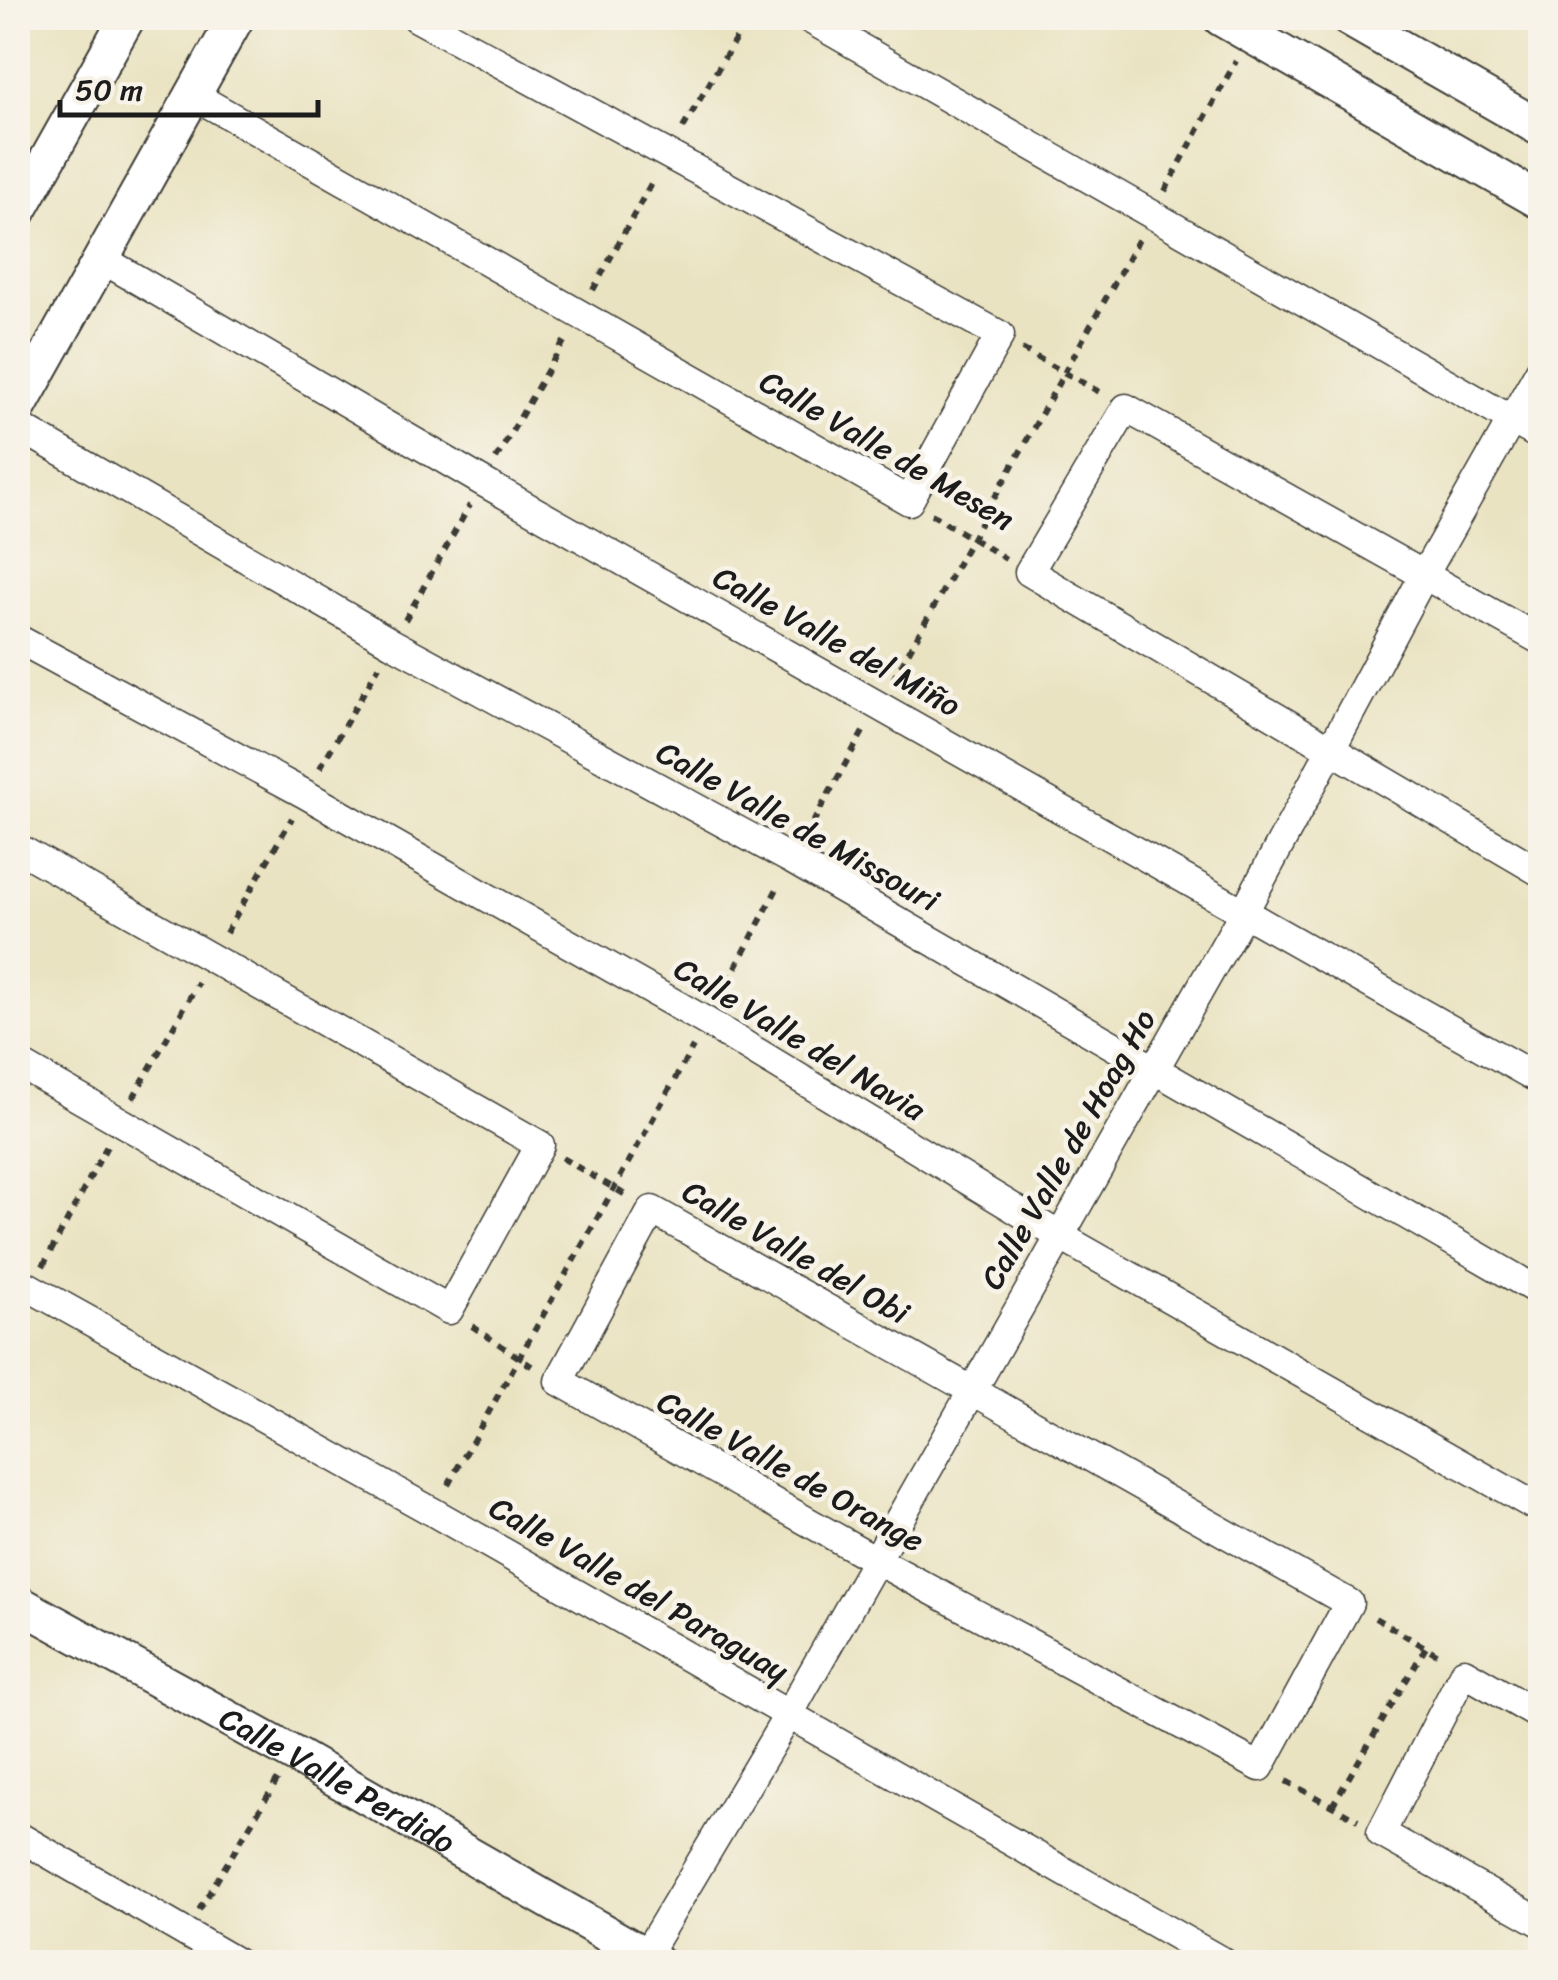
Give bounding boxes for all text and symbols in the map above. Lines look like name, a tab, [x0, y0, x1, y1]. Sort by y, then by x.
scale bar	[60, 55, 318, 117]
text: 50 m	[75, 63, 143, 117]
street label: Calle Valle de Mesen	[748, 354, 1025, 547]
street label: Calle Valle del Miño	[702, 550, 971, 733]
street label: Calle Valle de Missouri	[645, 725, 951, 929]
street label: Calle Valle del Navia	[663, 941, 938, 1138]
street label: Calle Valle de Hoag Ho	[965, 998, 1172, 1301]
street label: Calle Valle del Obi	[671, 1164, 921, 1341]
street label: Calle Valle de Orange	[646, 1374, 935, 1569]
street label: Calle Valle del Paraguay	[478, 1480, 800, 1699]
street label: Calle Valle Perdido	[208, 1691, 466, 1870]

